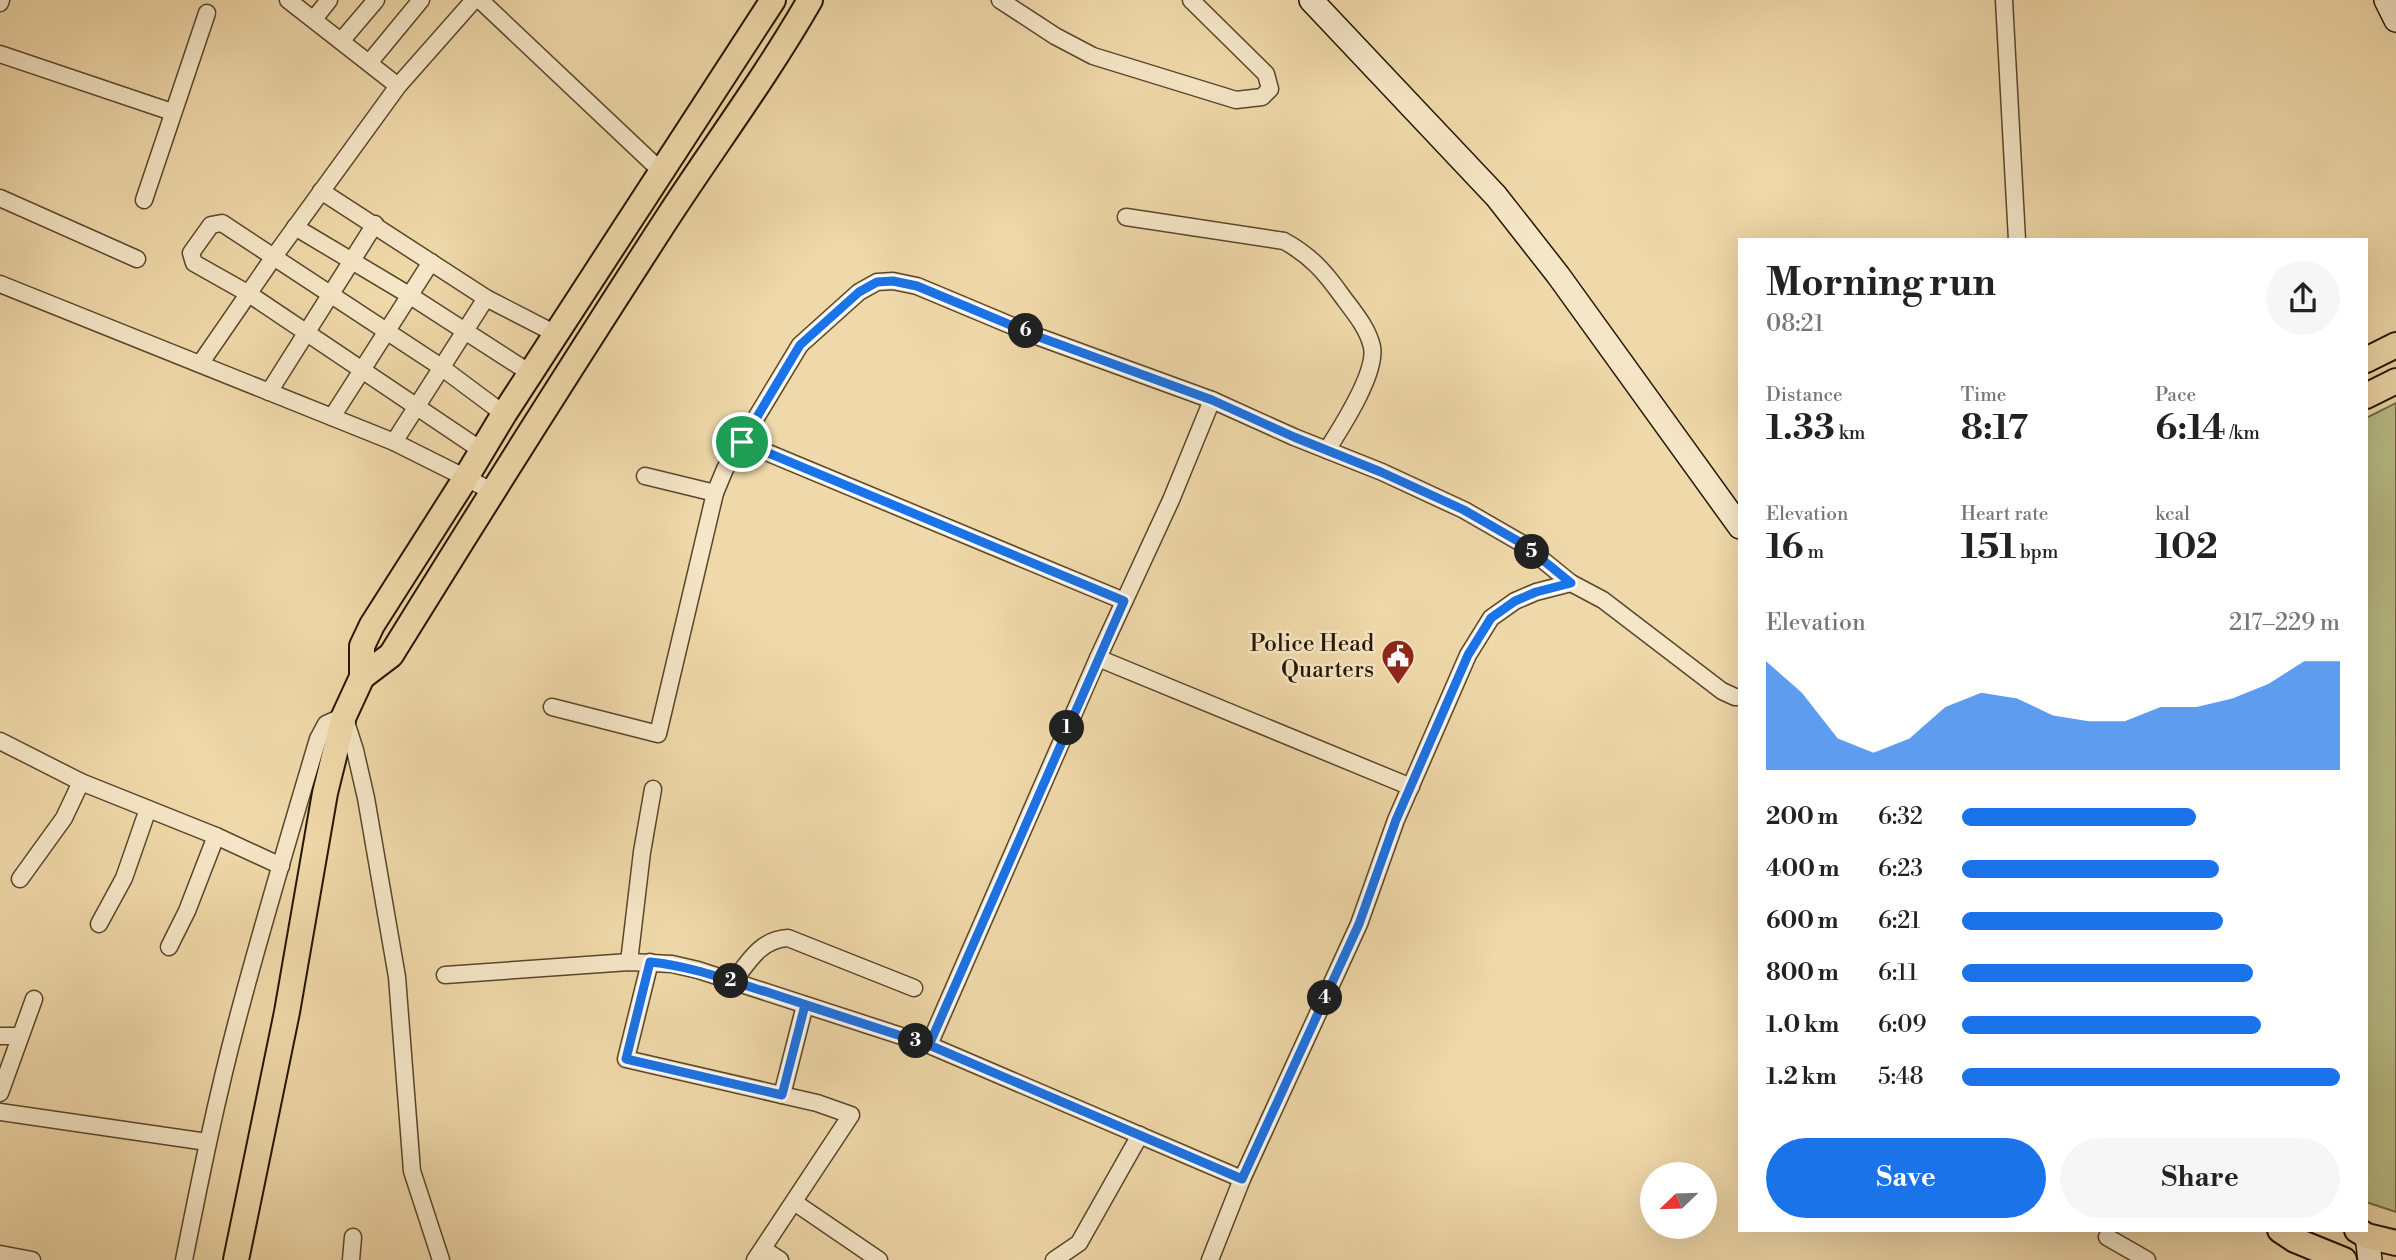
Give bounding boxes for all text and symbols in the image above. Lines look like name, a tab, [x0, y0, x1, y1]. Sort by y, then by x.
text: Morning run	[1766, 260, 1996, 307]
button: share	[2266, 261, 2340, 335]
text: 08:21	[1766, 310, 1824, 338]
pin: 6	[1009, 314, 1044, 348]
text: 6	[1020, 318, 1031, 342]
text: Distance	[1766, 383, 1843, 407]
text: Time	[1961, 383, 2006, 407]
text: Pace	[2155, 383, 2196, 407]
text: 1.33	[1766, 407, 1835, 450]
text: 8:17	[1961, 407, 2028, 450]
text: 6:14	[2155, 407, 2226, 450]
pin	[712, 412, 772, 472]
text: km	[1835, 421, 1865, 445]
text: /km	[2226, 421, 2260, 445]
icon: arrive	[723, 423, 761, 461]
text: Elevation	[1766, 502, 1848, 526]
text: Heart rate	[1961, 502, 2048, 526]
text: kcal	[2155, 502, 2190, 526]
text: 16	[1766, 526, 1804, 569]
text: 151	[1961, 526, 2016, 569]
text: 102	[2155, 526, 2218, 569]
pin: 5	[1514, 534, 1550, 570]
text: 5	[1526, 539, 1537, 563]
text: m	[1804, 540, 1824, 564]
text: bpm	[2016, 540, 2058, 564]
text: Elevation	[1766, 609, 1866, 637]
text: 217–229 m	[2229, 609, 2340, 637]
place label: Police Head Quarters	[1250, 630, 1374, 684]
public building icon: Police Head Quarters	[1379, 637, 1417, 686]
pin: 1	[1050, 710, 1084, 746]
text: 1	[1062, 715, 1071, 739]
text: 200 m	[1766, 803, 1838, 831]
text: 6:32	[1878, 803, 1923, 831]
text: 400 m	[1766, 855, 1839, 883]
text: 6:23	[1878, 855, 1923, 883]
text: 600 m	[1766, 907, 1839, 935]
text: 6:21	[1878, 907, 1920, 935]
text: 800 m	[1766, 959, 1839, 987]
text: 6:11	[1878, 959, 1918, 987]
pin: 2	[714, 964, 748, 998]
text: 2	[725, 968, 736, 992]
pin: 4	[1308, 981, 1342, 1016]
text: 4	[1318, 985, 1331, 1009]
text: 1.0 km	[1766, 1011, 1839, 1039]
text: 6:09	[1878, 1011, 1926, 1039]
pin: 3	[898, 1024, 934, 1058]
text: 3	[910, 1028, 921, 1052]
text: 1.2 km	[1766, 1063, 1837, 1091]
text: 5:48	[1878, 1063, 1924, 1091]
button: Save	[1766, 1138, 2046, 1218]
button: Share	[2060, 1138, 2340, 1218]
north arrow	[1640, 1162, 1717, 1239]
map controls	[1640, 1162, 1717, 1239]

